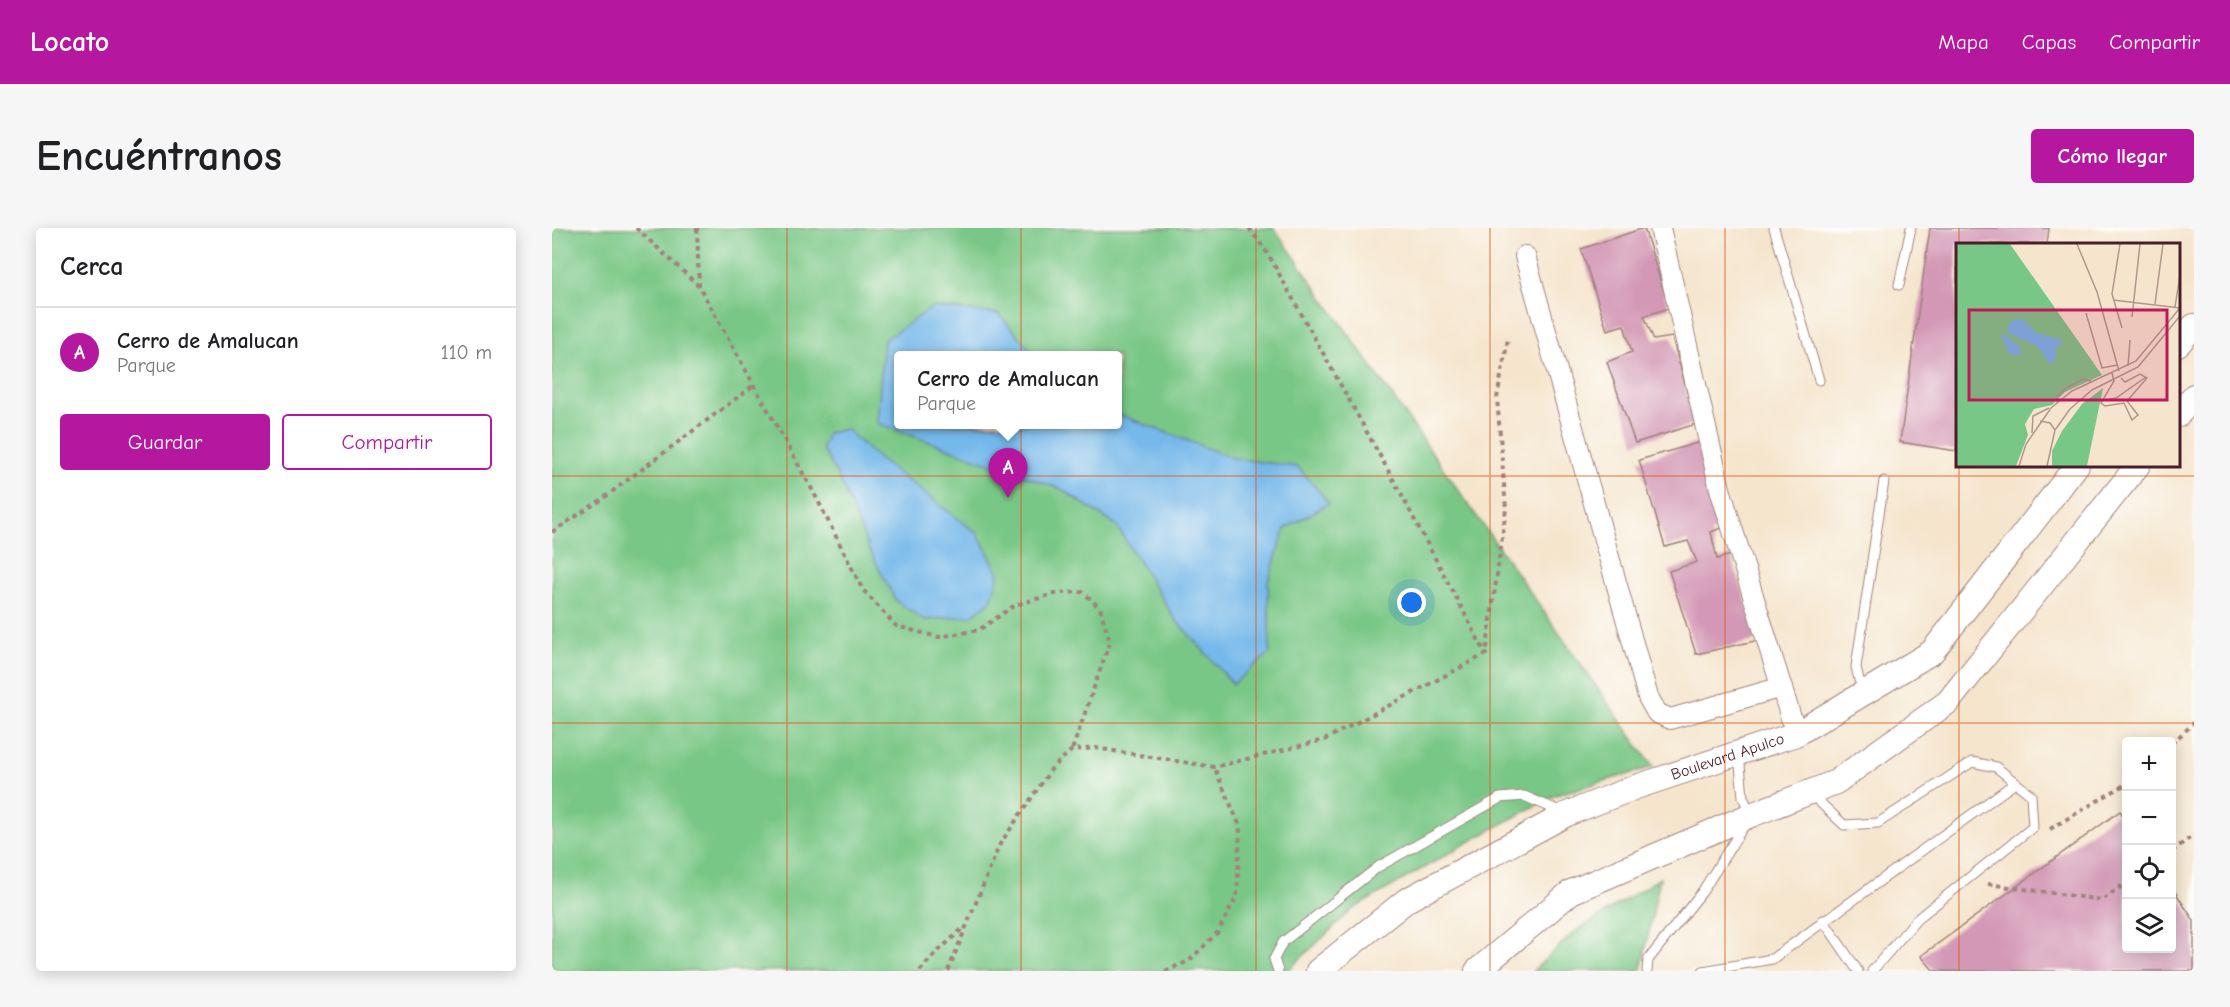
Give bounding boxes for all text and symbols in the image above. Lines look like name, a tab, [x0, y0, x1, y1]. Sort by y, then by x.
text: Locato	[30, 26, 109, 58]
text: Mapa	[1938, 30, 1989, 54]
text: Capas	[2022, 30, 2076, 54]
text: Compartir	[2109, 30, 2200, 54]
button: Cómo llegar	[2031, 129, 2194, 183]
text: Encuéntranos	[36, 132, 282, 181]
inset map	[1956, 243, 2179, 466]
text: Cerca	[60, 252, 124, 282]
text: Cerro de Amalucan	[117, 328, 299, 354]
text: A	[74, 341, 85, 364]
text: 110 m	[441, 341, 492, 364]
popup	[894, 351, 1122, 429]
text: Parque	[117, 354, 176, 377]
text: Cerro de Amalucan	[917, 366, 1099, 392]
text: Parque	[917, 392, 976, 415]
button: Guardar	[60, 414, 270, 470]
button: Compartir	[282, 414, 492, 470]
pin: A	[988, 448, 1028, 498]
your location	[1397, 588, 1426, 617]
street label: Boulevard Apulco	[1669, 730, 1786, 784]
map controls	[2122, 737, 2176, 953]
button: +	[2122, 737, 2176, 791]
button: −	[2122, 791, 2176, 845]
button: locate	[2122, 845, 2176, 899]
button: layers	[2122, 899, 2176, 953]

